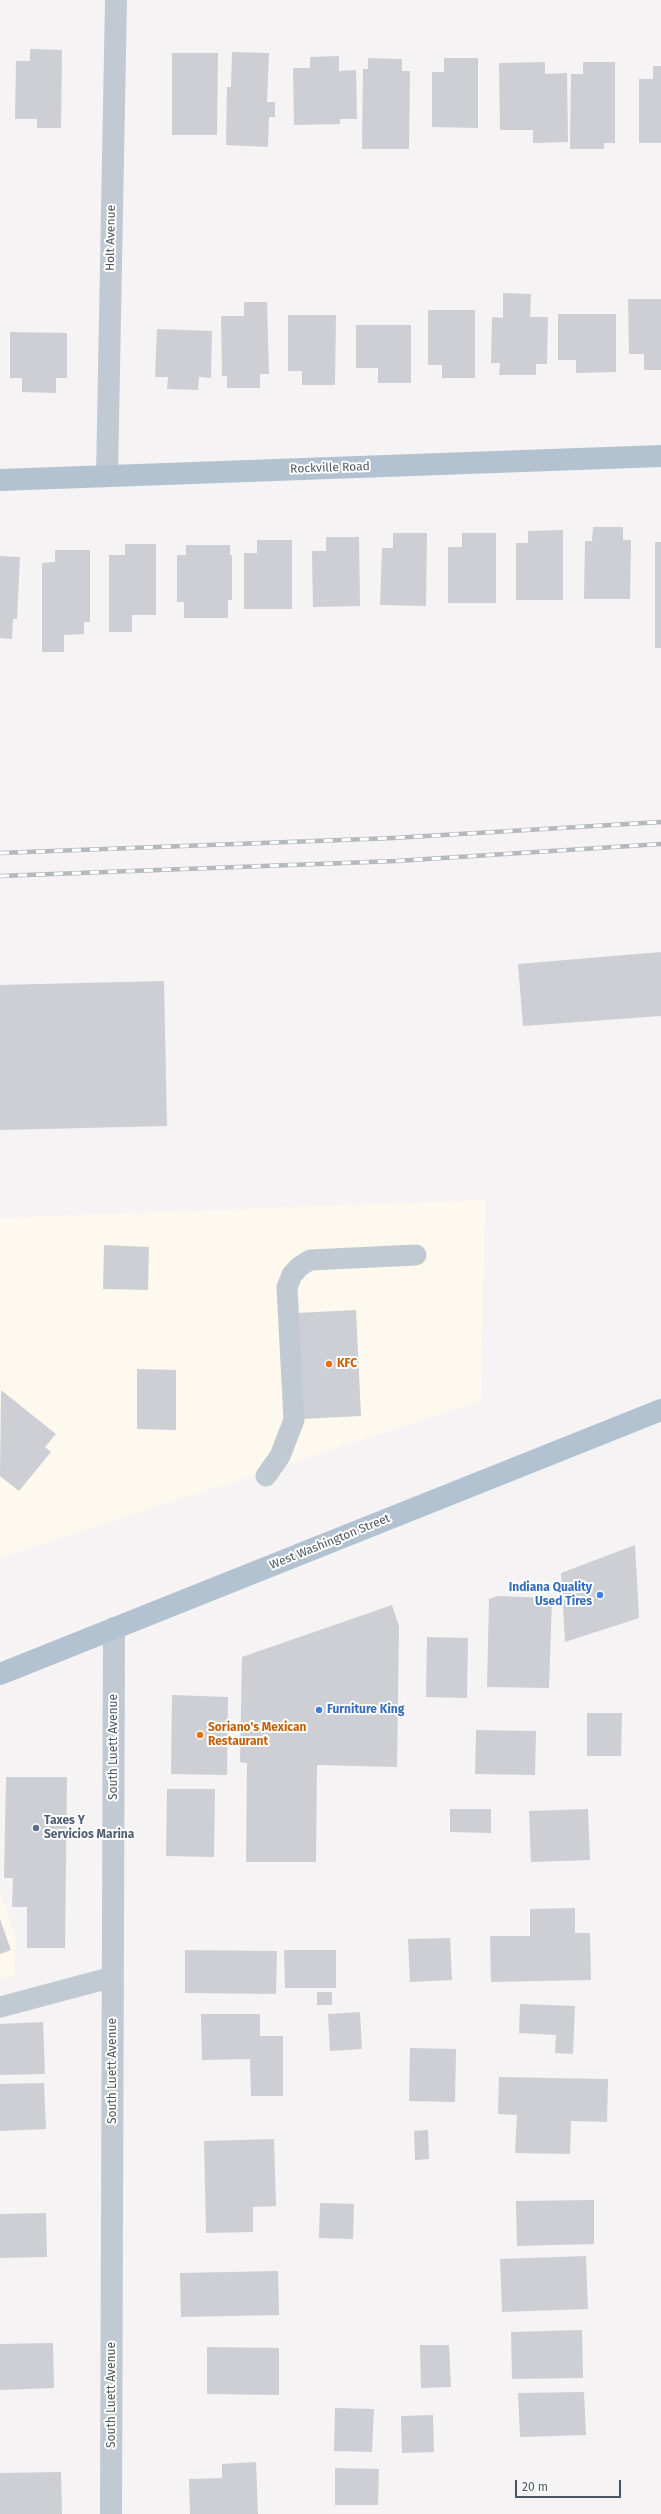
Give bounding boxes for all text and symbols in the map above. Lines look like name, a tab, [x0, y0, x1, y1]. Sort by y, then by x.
street label: Holt Avenue	[103, 205, 119, 271]
street label: Rockville Road	[290, 459, 370, 477]
place label: KFC	[337, 1357, 357, 1371]
marker: KFC	[324, 1359, 334, 1369]
street label: West Washington Street	[268, 1511, 392, 1573]
place label: Indiana Quality Used Tires	[509, 1581, 592, 1609]
marker: Indiana Quality Used Tires	[595, 1590, 605, 1600]
street label: South Luett Avenue	[107, 1694, 121, 1800]
place label: Furniture King	[327, 1703, 404, 1717]
marker: Furniture King	[314, 1705, 324, 1715]
place label: Soriano's Mexican Restaurant	[208, 1721, 306, 1749]
marker: Soriano's Mexican Restaurant	[195, 1730, 205, 1740]
place label: Taxes Y Servicios Marina	[44, 1814, 134, 1842]
marker: Taxes Y Servicios Marina	[31, 1823, 41, 1833]
street label: South Luett Avenue	[106, 2018, 120, 2124]
street label: South Luett Avenue	[105, 2342, 119, 2448]
scale bar	[517, 2472, 623, 2498]
text: 20 m	[522, 2480, 548, 2494]

